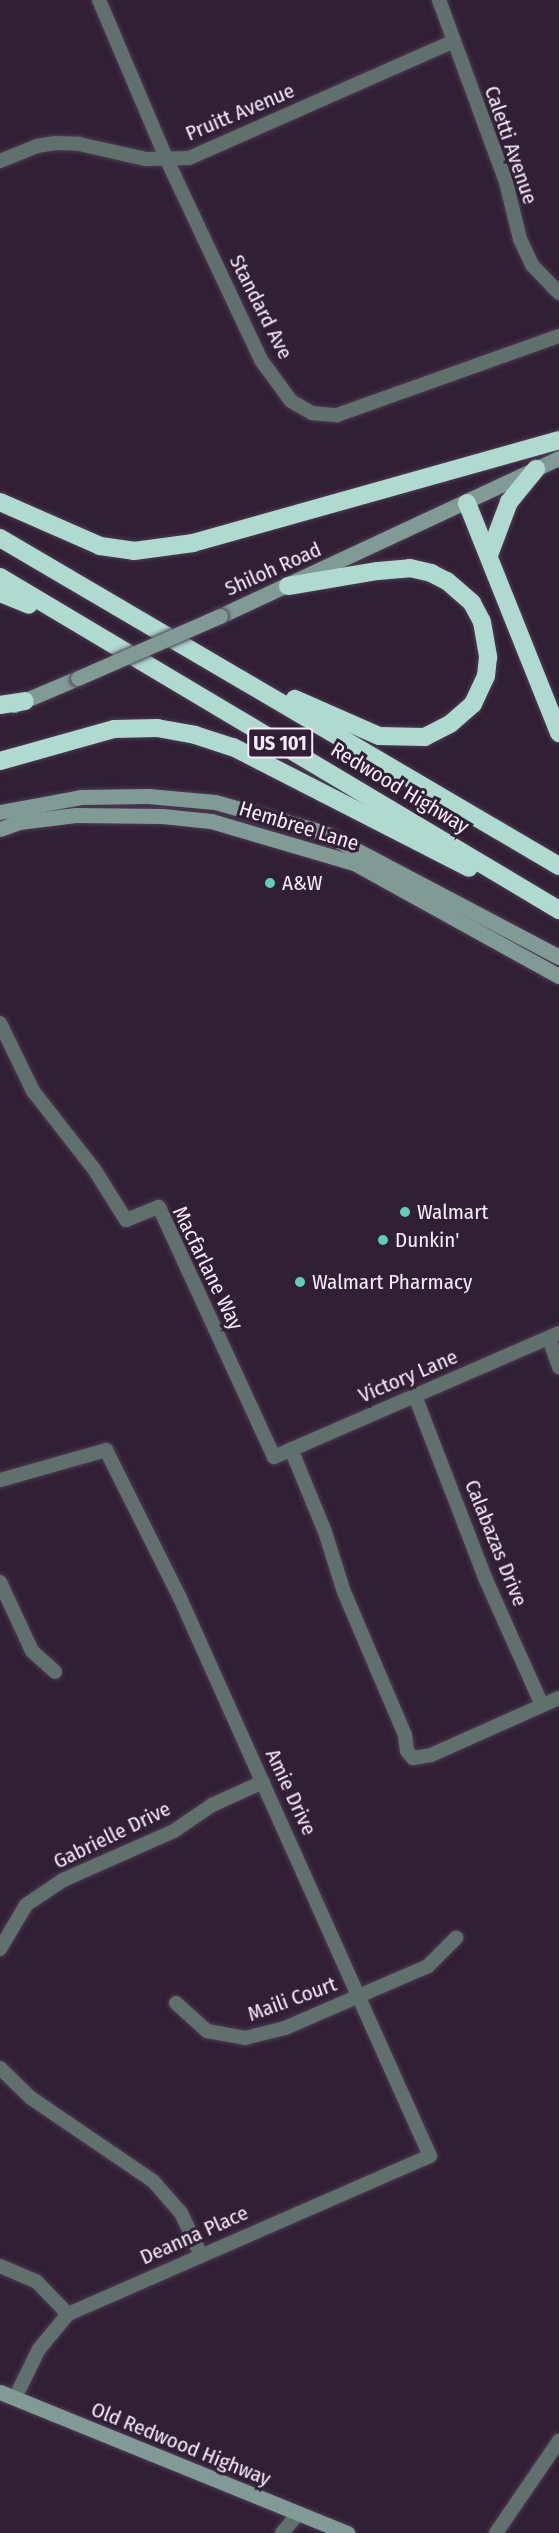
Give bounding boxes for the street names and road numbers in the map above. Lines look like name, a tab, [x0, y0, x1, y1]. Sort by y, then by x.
street label: Pruitt Avenue	[182, 78, 298, 146]
street label: Caletti Avenue	[479, 83, 543, 207]
street label: Standard Ave	[224, 251, 298, 363]
street label: Shiloh Road	[221, 537, 325, 601]
road number: US 101	[247, 726, 313, 760]
street label: Redwood Highway	[326, 737, 474, 839]
street label: Hembree Lane	[236, 796, 362, 856]
street label: Macfarlane Way	[167, 1202, 249, 1334]
street label: Victory Lane	[355, 1344, 461, 1408]
street label: Calabazas Drive	[459, 1476, 533, 1610]
street label: Amie Drive	[260, 1745, 322, 1839]
street label: Gabrielle Drive	[49, 1796, 175, 1874]
street label: Maili Court	[244, 1971, 340, 2027]
street label: Deanna Place	[136, 2200, 252, 2270]
street label: Old Redwood Highway	[88, 2396, 274, 2492]

